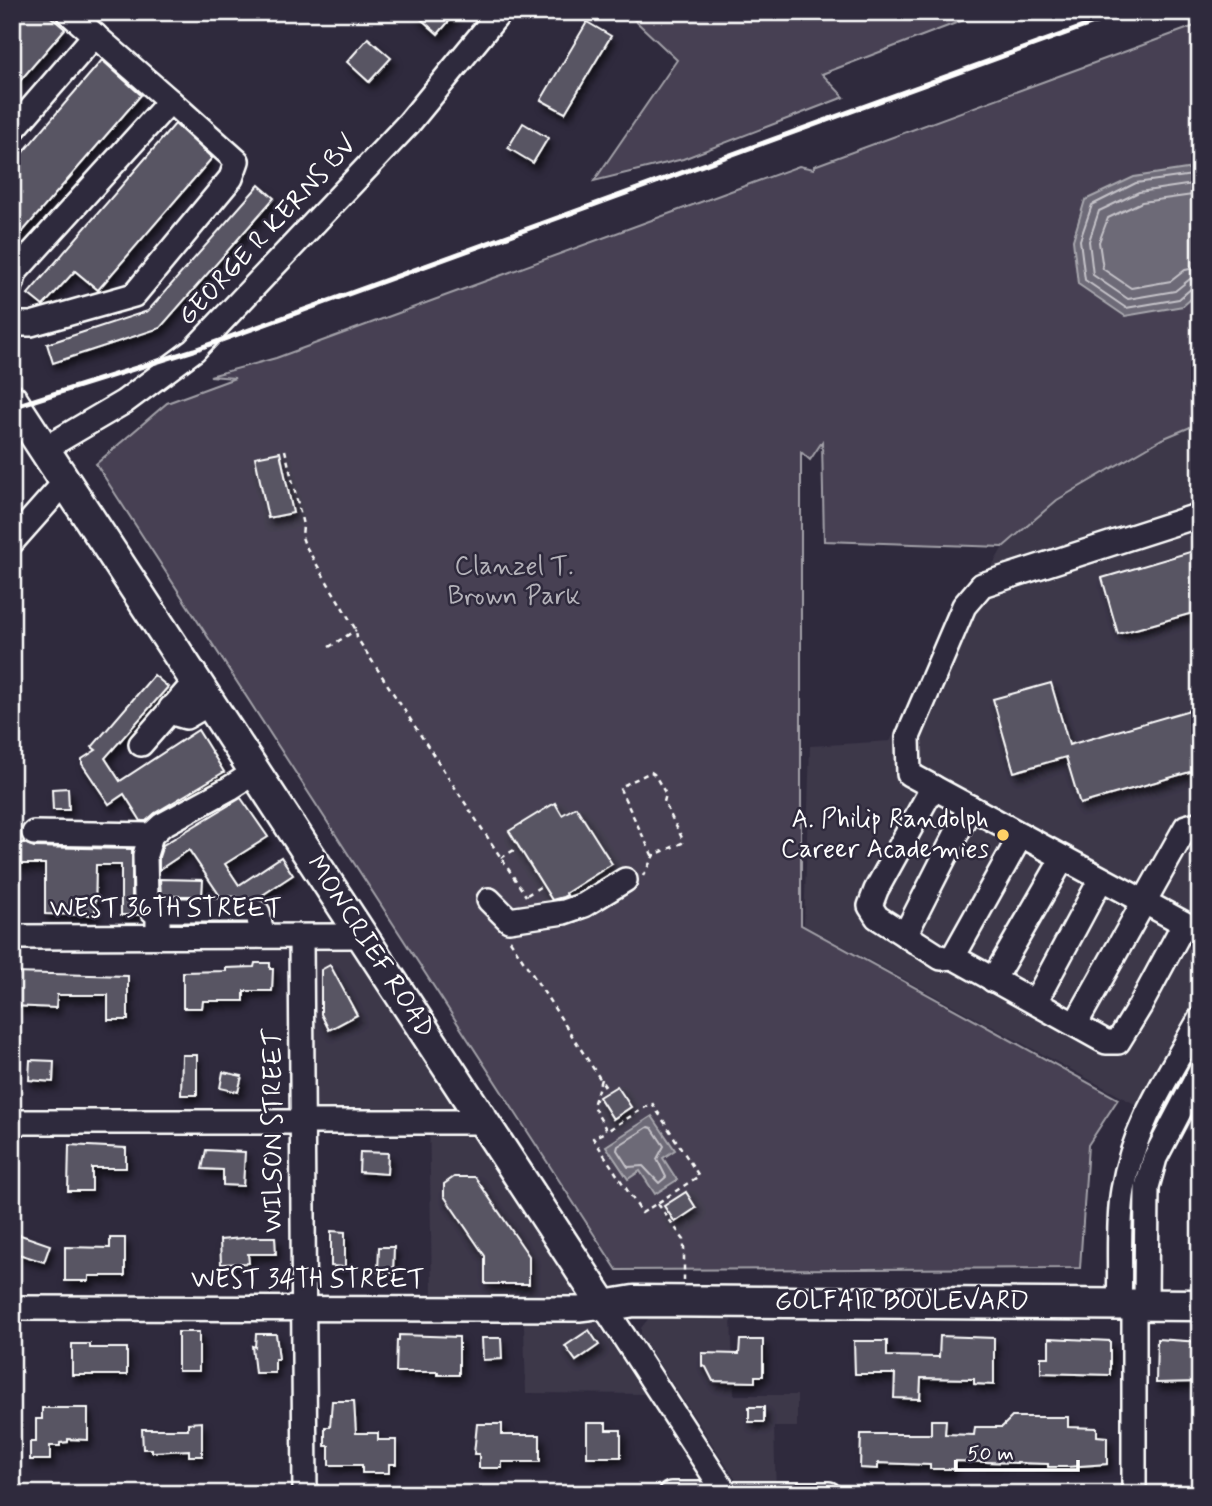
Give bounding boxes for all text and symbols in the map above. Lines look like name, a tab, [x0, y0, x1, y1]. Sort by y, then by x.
street label: GEORGE R KERNS BV	[171, 129, 365, 333]
park label: Clanzel T. Brown Park	[447, 550, 581, 614]
place label: A. Philip Randolph Career Academies	[781, 803, 989, 867]
marker: A. Philip Randolph Career Academies	[995, 827, 1011, 843]
street label: MONCRIEF ROAD	[298, 849, 442, 1045]
street label: WEST 36TH STREET	[50, 892, 282, 926]
street label: WILSON STREET	[257, 1028, 291, 1233]
street label: WEST 34TH STREET	[191, 1263, 425, 1297]
street label: GOLFAIR BOULEVARD	[775, 1285, 1029, 1319]
scale bar	[956, 1429, 1079, 1473]
text: 50 m	[967, 1440, 1014, 1468]

